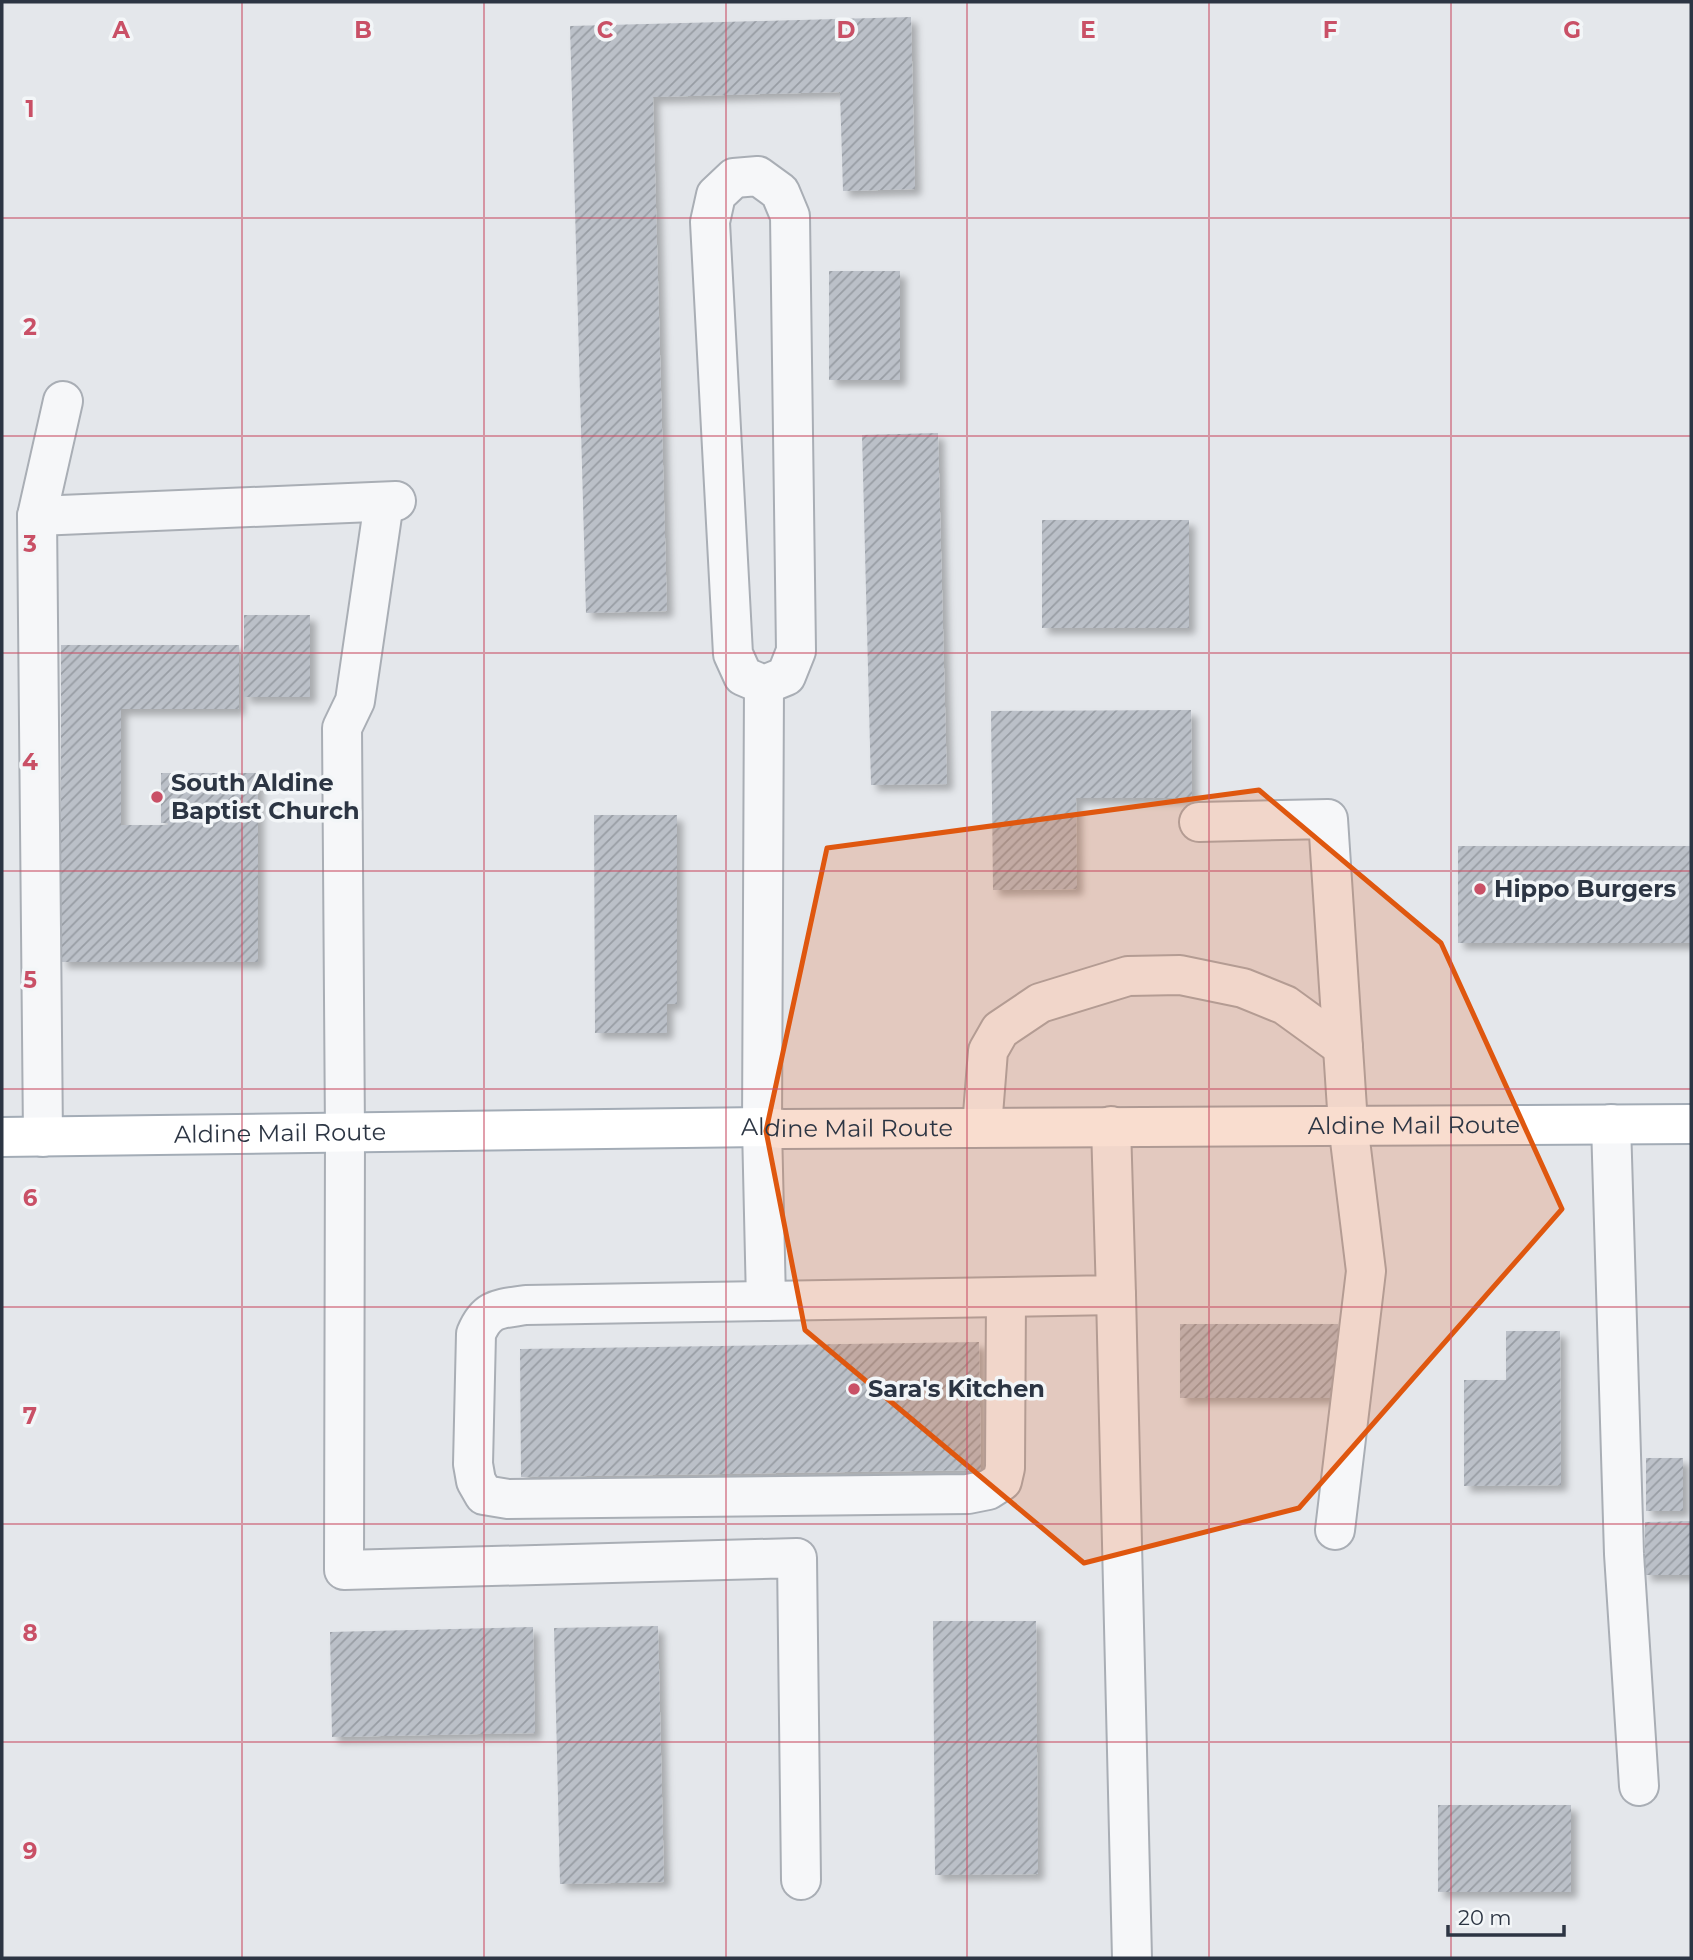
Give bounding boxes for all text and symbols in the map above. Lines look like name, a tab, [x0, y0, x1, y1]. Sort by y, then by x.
text: A	[111, 16, 130, 44]
text: B	[354, 16, 372, 44]
text: C	[597, 16, 614, 44]
text: D	[837, 16, 856, 44]
text: E	[1080, 16, 1096, 44]
text: F	[1323, 16, 1338, 44]
text: G	[1563, 16, 1581, 44]
text: 1	[25, 95, 35, 123]
text: 2	[23, 313, 37, 341]
text: 3	[22, 530, 37, 558]
text: 4	[22, 748, 38, 776]
place label: South Aldine Baptist Church	[171, 768, 360, 825]
marker: South Aldine Baptist Church	[149, 789, 165, 805]
place label: Hippo Burgers	[1494, 874, 1677, 903]
marker: Hippo Burgers	[1472, 881, 1488, 897]
text: 5	[23, 966, 37, 994]
street label: Aldine Mail Route	[1308, 1110, 1520, 1140]
street label: Aldine Mail Route	[741, 1112, 953, 1143]
street label: Aldine Mail Route	[174, 1117, 386, 1149]
text: 6	[23, 1184, 38, 1212]
place label: Sara's Kitchen	[868, 1374, 1045, 1403]
marker: Sara's Kitchen	[846, 1381, 862, 1397]
text: 7	[23, 1402, 37, 1430]
text: 8	[22, 1619, 38, 1647]
text: 9	[23, 1837, 37, 1865]
scale bar	[1448, 1894, 1564, 1938]
text: 20 m	[1458, 1905, 1512, 1930]

